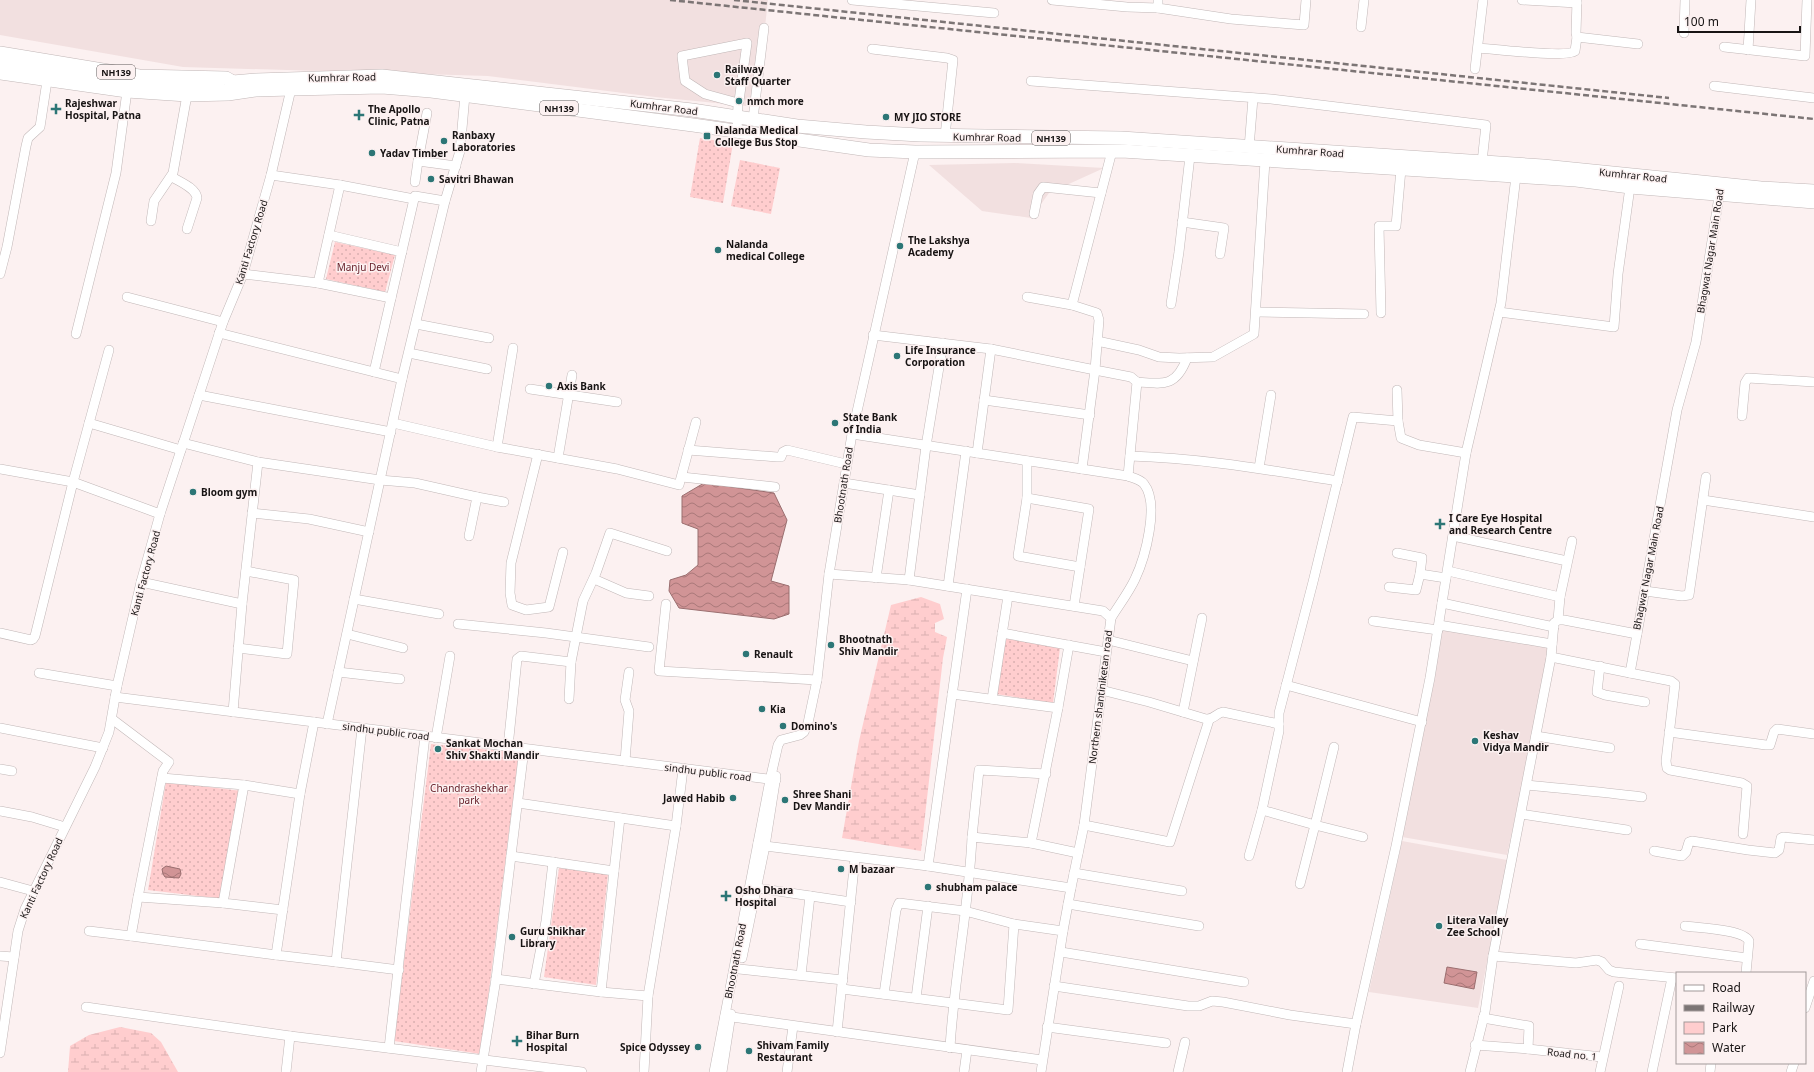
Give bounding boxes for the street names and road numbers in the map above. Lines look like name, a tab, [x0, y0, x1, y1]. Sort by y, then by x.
road number: NH139	[97, 65, 135, 79]
street label: Kumhrar Road	[308, 69, 376, 85]
street label: Kumhrar Road	[629, 96, 699, 118]
road number: NH139	[540, 101, 578, 115]
street label: Kumhrar Road	[953, 129, 1021, 145]
road number: NH139	[1032, 131, 1070, 145]
street label: Kumhrar Road	[1275, 142, 1345, 160]
street label: Kumhrar Road	[1598, 164, 1668, 186]
street label: Bhagwat Nagar Main Road	[1693, 188, 1727, 314]
street label: Kanti Factory Road	[231, 198, 271, 286]
street label: Bhootnath Road	[830, 446, 856, 524]
street label: Bhagwat Nagar Main Road	[1629, 505, 1667, 631]
street label: Kanti Factory Road	[127, 529, 163, 617]
street label: Northern shantiniketan road	[1085, 629, 1115, 765]
street label: sindhu public road	[342, 719, 430, 743]
street label: sindhu public road	[664, 760, 752, 784]
street label: Kanti Factory Road	[16, 835, 66, 921]
street label: Bhootnath Road	[721, 922, 749, 1000]
street label: Road no. 1	[1546, 1044, 1598, 1064]

